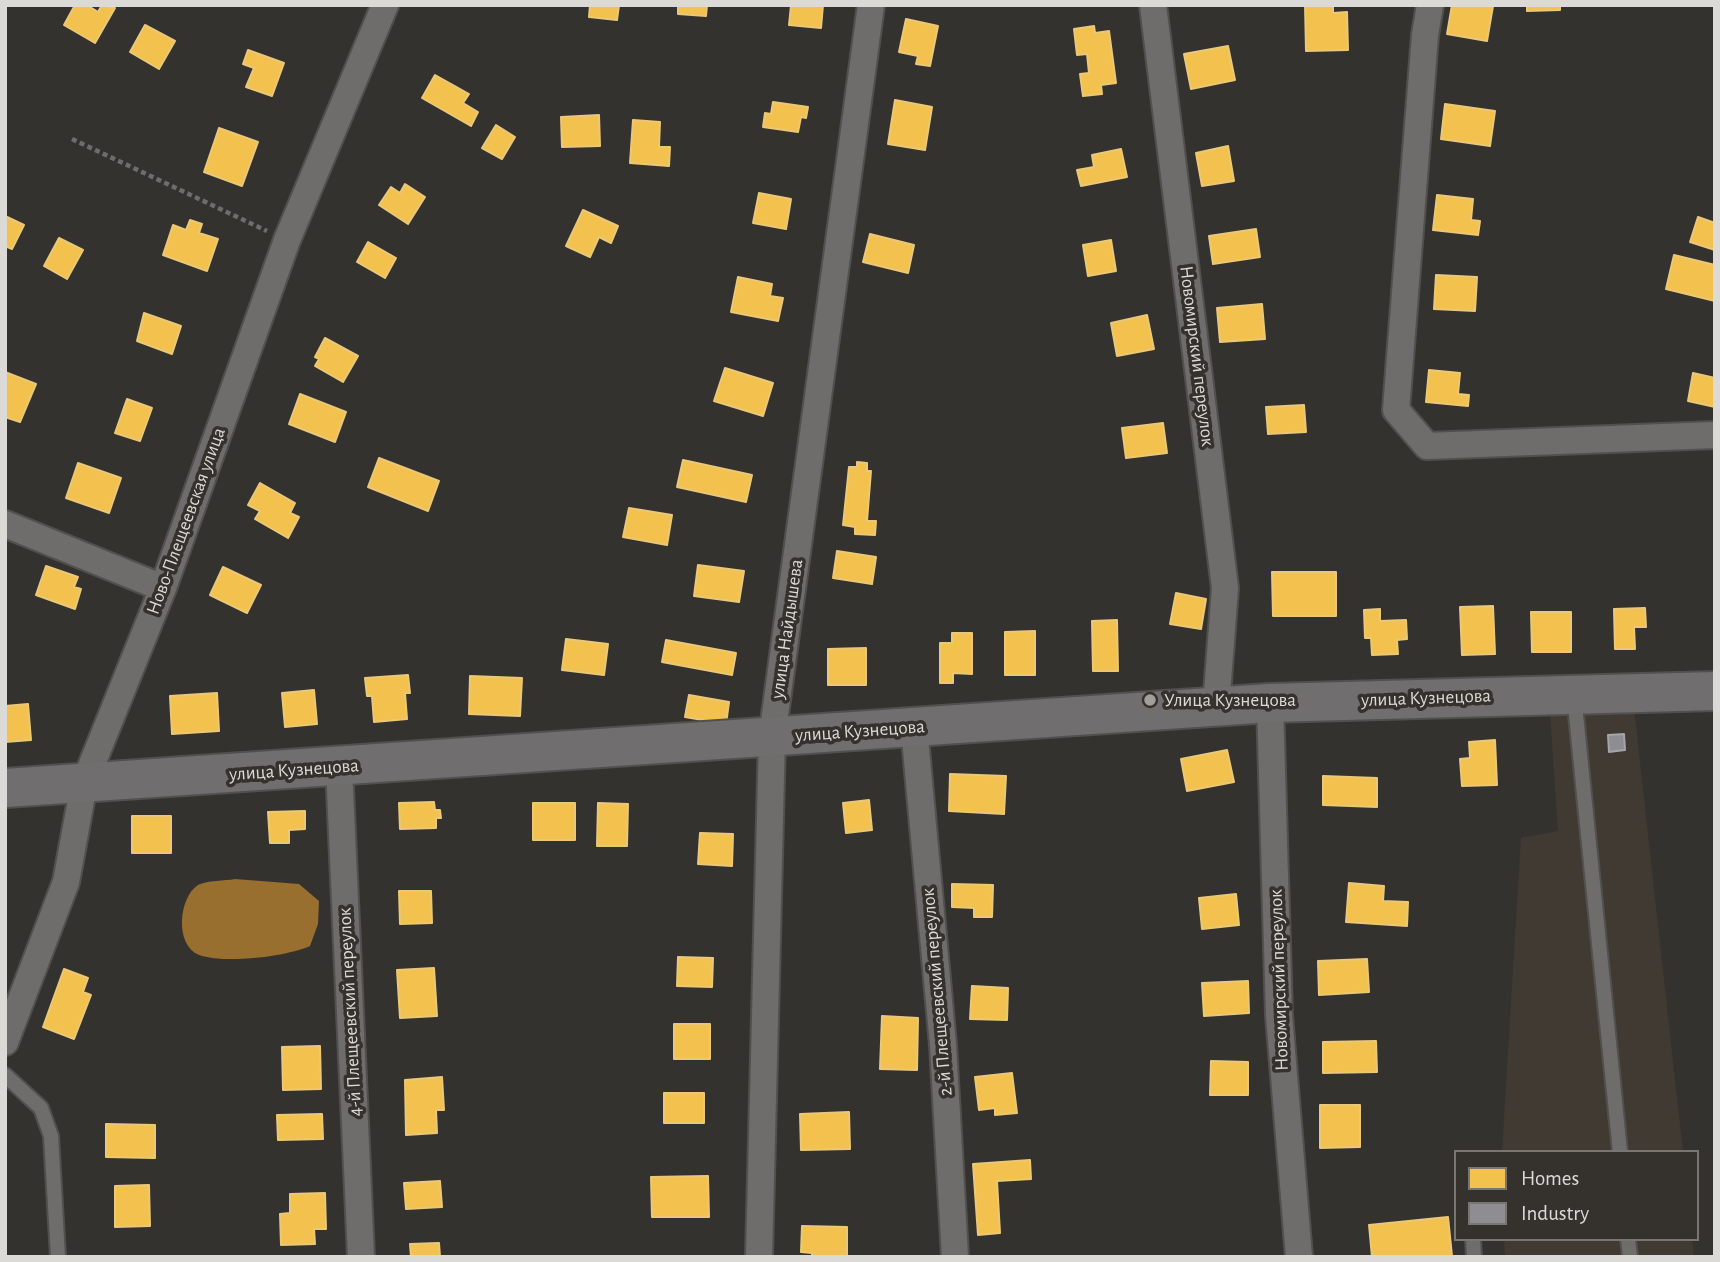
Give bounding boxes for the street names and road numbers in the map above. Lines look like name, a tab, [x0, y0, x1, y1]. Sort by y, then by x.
street label: Новомирский переулок	[1175, 264, 1219, 448]
street label: Ново-Плещеевская улица	[142, 424, 230, 618]
street label: улица Найдышева	[766, 558, 808, 700]
street label: улица Кузнецова	[1361, 684, 1491, 712]
street label: улица Кузнецова	[794, 715, 926, 747]
street label: улица Кузнецова	[228, 754, 360, 786]
street label: 2-й Плещеевский переулок	[917, 887, 957, 1097]
street label: Новомирский переулок	[1264, 889, 1294, 1071]
street label: 4-й Плещеевский переулок	[333, 907, 367, 1117]

